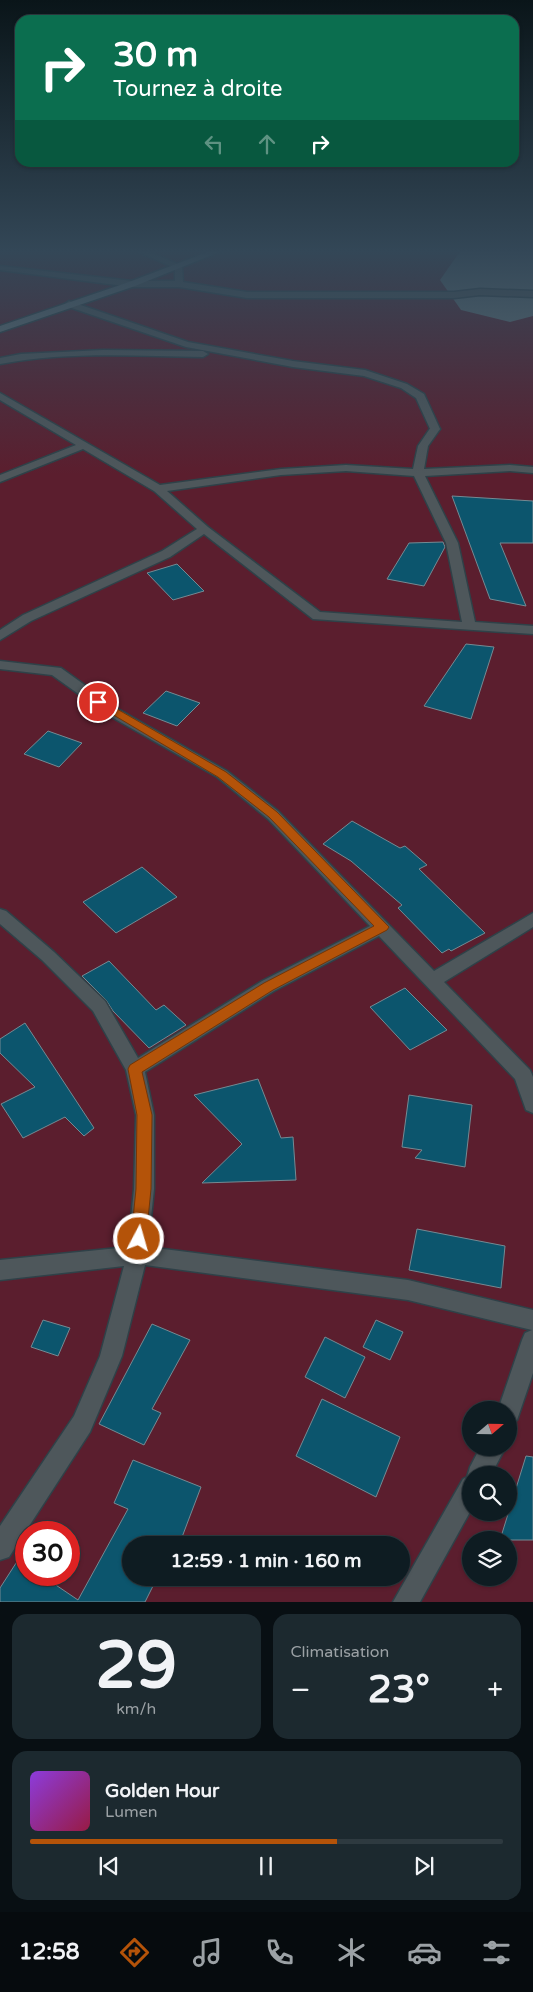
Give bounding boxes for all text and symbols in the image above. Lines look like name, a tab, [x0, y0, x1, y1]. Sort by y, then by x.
text: 30 m	[113, 34, 198, 76]
icon: right	[30, 35, 95, 100]
text: Tournez à droite	[113, 76, 282, 102]
icon: left	[200, 130, 228, 158]
icon: ahead	[253, 130, 281, 158]
icon: right	[306, 130, 334, 158]
pin	[77, 681, 119, 723]
icon: arrive	[84, 688, 112, 716]
position arrow	[112, 1212, 164, 1264]
north arrow	[462, 1401, 518, 1456]
map controls	[462, 1401, 517, 1586]
button: search	[462, 1466, 517, 1521]
speed limit sign: 30	[15, 1521, 80, 1586]
button: layers	[462, 1531, 517, 1586]
text: 12:59 · 1 min · 160 m	[170, 1550, 362, 1572]
text: 29	[95, 1627, 177, 1706]
text: Climatisation	[291, 1642, 389, 1662]
text: 23°	[368, 1667, 430, 1713]
text: −	[291, 1673, 310, 1707]
text: +	[487, 1673, 503, 1707]
text: km/h	[116, 1699, 156, 1719]
text: Golden Hour	[105, 1780, 219, 1802]
text: Lumen	[105, 1802, 157, 1822]
icon: previous	[95, 1852, 123, 1880]
icon: pause	[252, 1852, 280, 1880]
icon: next	[410, 1852, 438, 1880]
icon: directions	[117, 1935, 152, 1970]
icon: music	[190, 1935, 225, 1970]
icon: phone	[262, 1935, 297, 1970]
icon: climate	[334, 1935, 369, 1970]
icon: car	[407, 1935, 442, 1970]
icon: filters	[479, 1935, 514, 1970]
text: 12:58	[19, 1939, 80, 1965]

